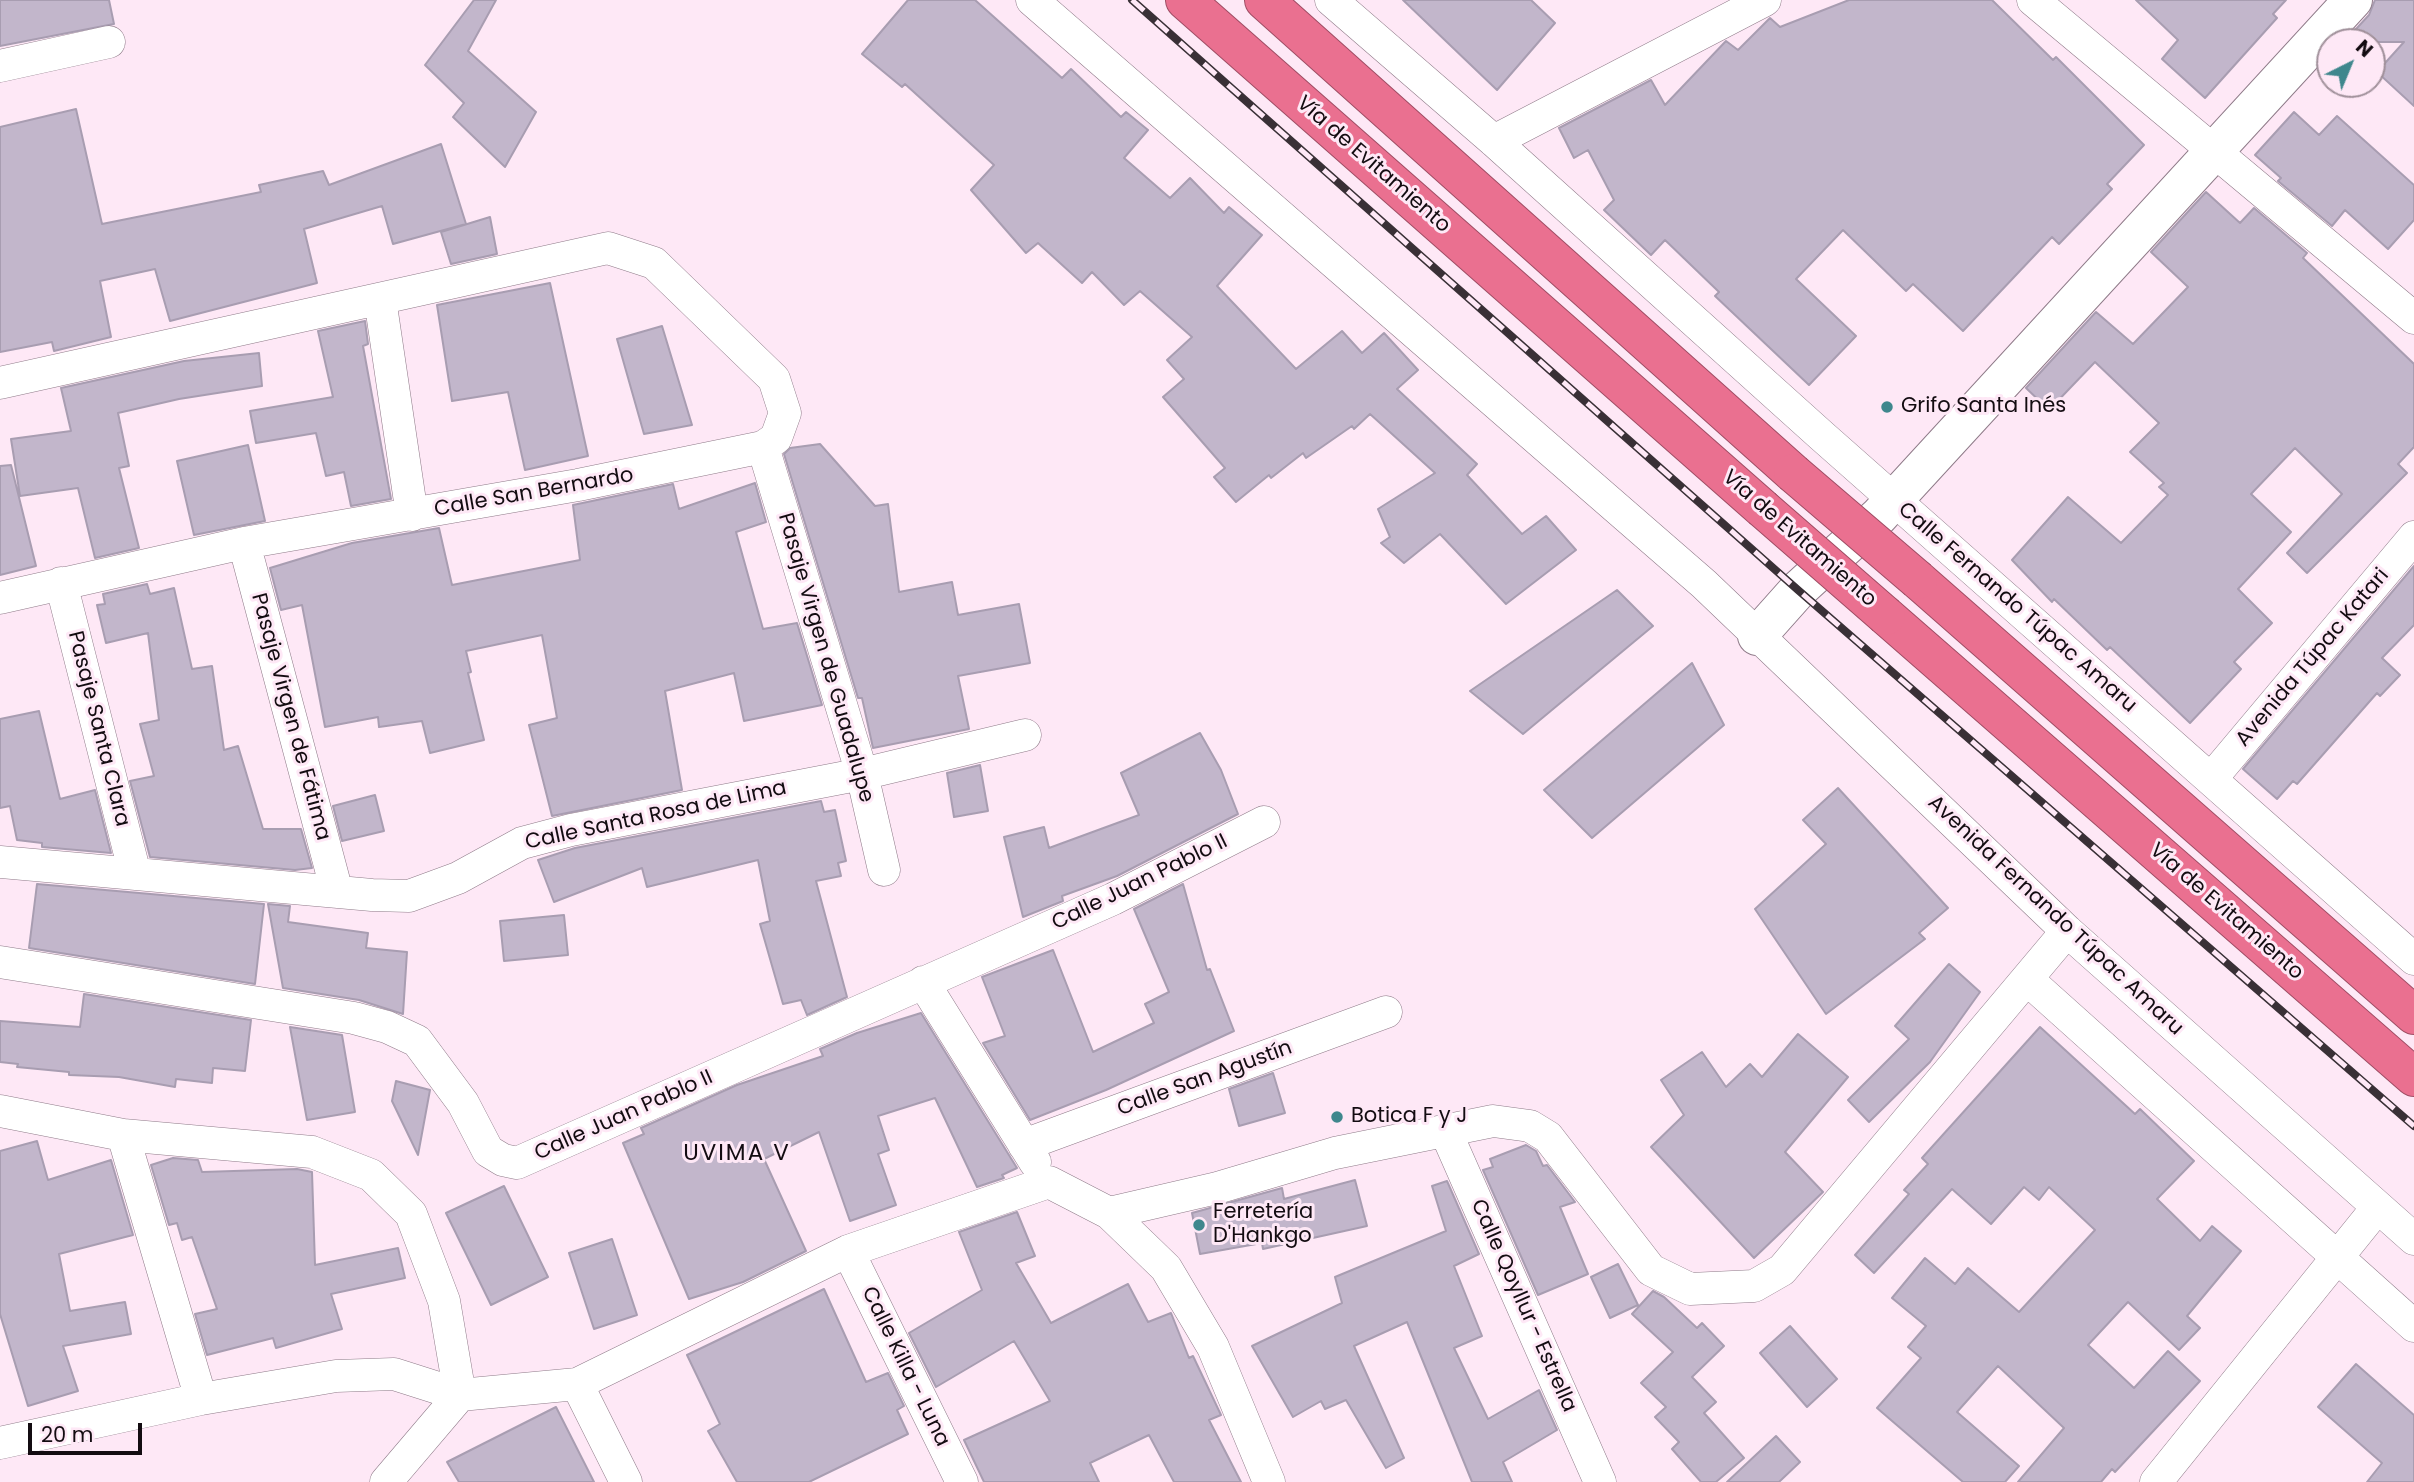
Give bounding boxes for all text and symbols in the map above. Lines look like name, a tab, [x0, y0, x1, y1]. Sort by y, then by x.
north arrow	[2316, 28, 2386, 98]
text: N	[2350, 34, 2379, 63]
street label: Vía de Evitamiento	[1291, 91, 1455, 239]
place label: Grifo Santa Inés	[1901, 394, 2066, 420]
marker: Grifo Santa Inés	[1879, 399, 1895, 415]
street label: Calle San Bernardo	[432, 463, 636, 523]
street label: Vía de Evitamiento	[1717, 465, 1881, 613]
street label: Calle Fernando Túpac Amaru	[1893, 497, 2141, 719]
street label: Pasaje Virgen de Guadalupe	[772, 510, 878, 806]
street label: Avenida Túpac Katari	[2231, 564, 2395, 752]
street label: Pasaje Virgen de Fátima	[245, 591, 335, 843]
street label: Pasaje Santa Clara	[62, 629, 134, 829]
street label: Calle Santa Rosa de Lima	[523, 776, 789, 856]
street label: Avenida Fernando Túpac Amaru	[1922, 791, 2188, 1041]
street label: Calle Juan Pablo II	[1048, 830, 1232, 936]
street label: Vía de Evitamiento	[2144, 838, 2308, 986]
street label: Calle San Agustín	[1114, 1036, 1296, 1122]
street label: Calle Juan Pablo II	[531, 1065, 717, 1167]
place label: Botica F y J	[1351, 1104, 1467, 1130]
marker: Botica F y J	[1329, 1109, 1345, 1125]
district label: UVIMA V	[684, 1140, 790, 1168]
street label: Calle Qoyllur - Estrella	[1465, 1196, 1581, 1416]
place label: Ferretería D'Hankgo	[1213, 1200, 1313, 1250]
marker: Ferretería D'Hankgo	[1191, 1217, 1207, 1233]
street label: Calle Killa - Luna	[855, 1283, 955, 1451]
scale bar	[32, 1408, 145, 1452]
text: 20 m	[41, 1420, 94, 1449]

